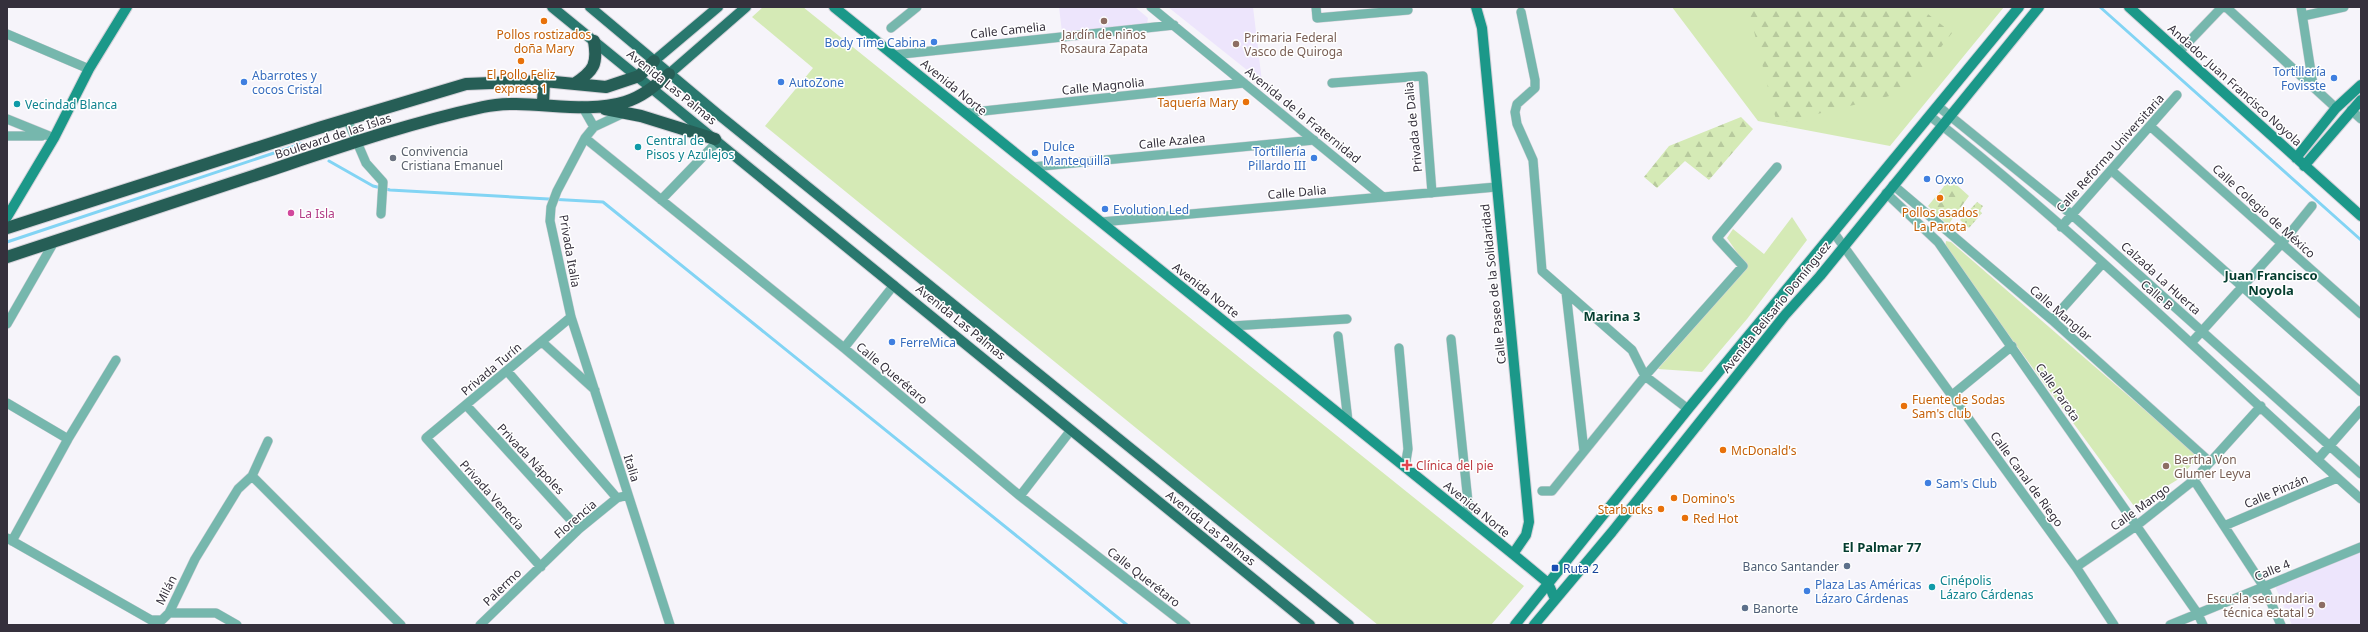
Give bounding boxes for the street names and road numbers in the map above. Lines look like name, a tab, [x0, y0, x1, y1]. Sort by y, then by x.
street label: Calle Camelia	[970, 18, 1046, 42]
street label: Andador Juan Francisco Noyola	[2164, 20, 2306, 150]
street label: Avenida Las Palmas	[624, 45, 721, 129]
street label: Avenida Norte	[917, 55, 991, 119]
street label: Avenida de la Fraternidad	[1242, 63, 1364, 167]
street label: Calle Magnolia	[1061, 73, 1145, 99]
street label: Privada de Dalia	[1400, 81, 1426, 173]
street label: Calle Reforma Universitaria	[2052, 90, 2168, 216]
street label: Boulevard de las Islas	[273, 109, 394, 163]
street label: Calle Azalea	[1138, 129, 1206, 153]
street label: Calle Colegio de México	[2209, 160, 2319, 262]
street label: Calle Dalia	[1267, 181, 1327, 203]
street label: Calle Paseo de la Solidaridad	[1476, 203, 1510, 365]
street label: Privada Italia	[555, 213, 585, 289]
street label: Avenida Belisario Domínguez	[1718, 237, 1835, 376]
street label: Calzada La Huerta	[2117, 237, 2205, 319]
street label: Avenida Norte	[1169, 258, 1243, 322]
street label: Calle B	[2137, 276, 2177, 314]
street label: Avenida Las Palmas	[913, 280, 1010, 364]
street label: Calle Manglar	[2026, 281, 2096, 345]
street label: Calle Querétaro	[853, 338, 931, 408]
street label: Privada Turín	[457, 339, 525, 399]
street label: Calle Parota	[2032, 360, 2084, 424]
street label: Privada Nápoles	[494, 420, 569, 498]
street label: Calle Canal de Riego	[1987, 428, 2067, 530]
street label: Italia	[620, 452, 644, 484]
street label: Privada Venecia	[456, 456, 528, 534]
street label: Calle Pinzán	[2241, 470, 2311, 512]
street label: Avenida Norte	[1440, 477, 1514, 541]
street label: Calle Mango	[2107, 480, 2173, 534]
street label: Avenida Las Palmas	[1163, 486, 1260, 570]
street label: Florencia	[550, 496, 600, 542]
street label: Calle Querétaro	[1104, 543, 1184, 611]
street label: Calle 4	[2252, 555, 2293, 585]
street label: Palermo	[479, 564, 525, 610]
street label: Milán	[151, 572, 181, 608]

